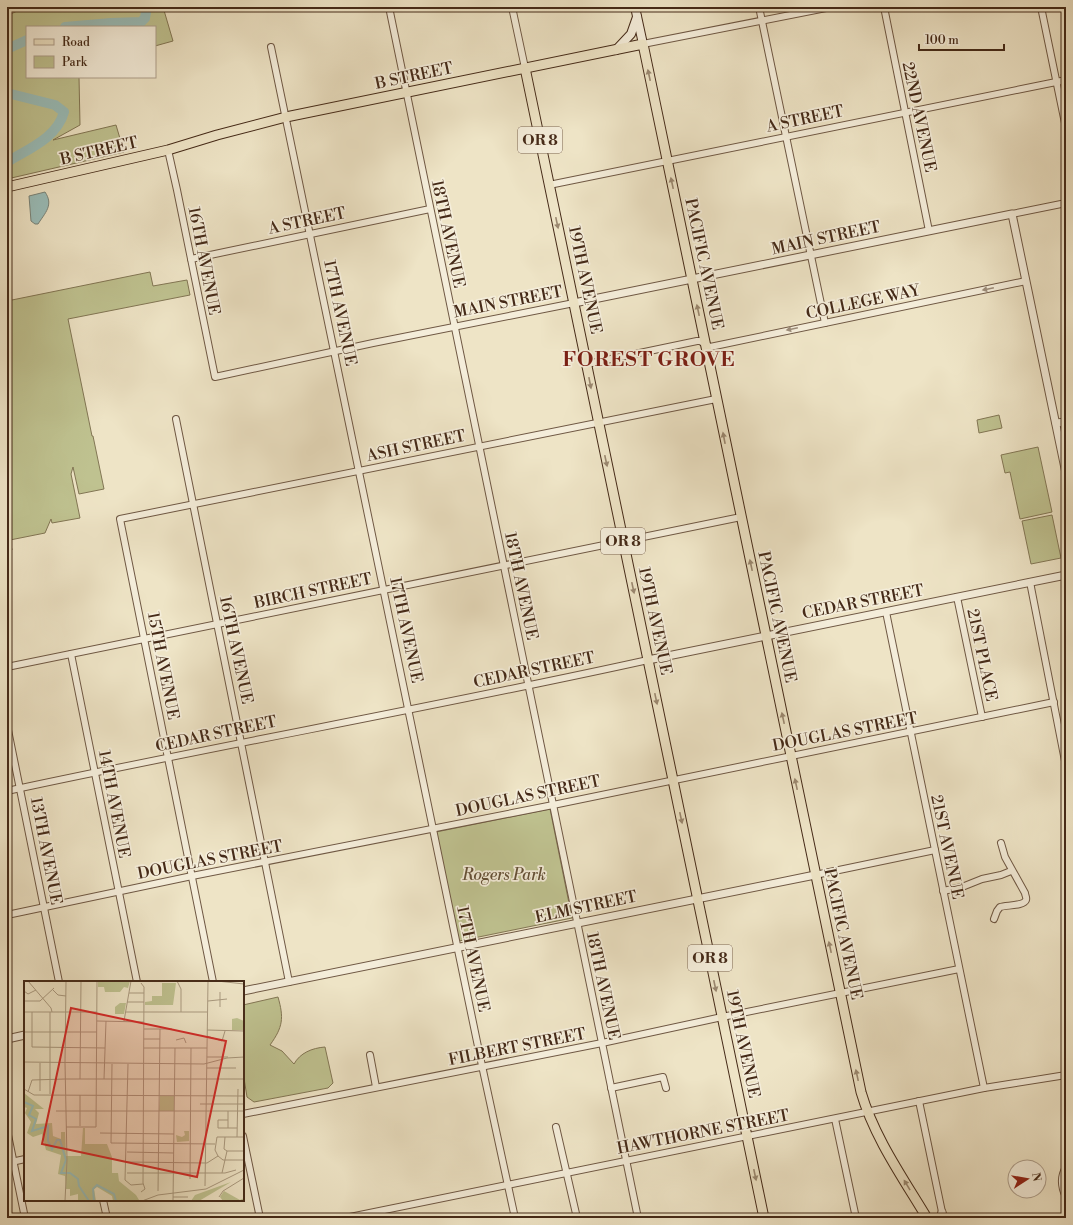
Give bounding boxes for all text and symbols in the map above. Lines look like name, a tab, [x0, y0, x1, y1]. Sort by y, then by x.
legend	[26, 26, 156, 78]
scale bar	[919, 26, 1004, 52]
text: 100 m	[925, 33, 959, 48]
text: Road	[62, 35, 90, 50]
text: Park	[62, 55, 88, 70]
street label: B STREET	[372, 58, 455, 94]
street label: 22ND AVENUE	[898, 60, 940, 174]
one-way arrow	[646, 68, 652, 81]
street label: A STREET	[763, 101, 846, 137]
road number: OR 8	[518, 127, 562, 153]
street label: B STREET	[57, 132, 140, 170]
one-way arrow	[668, 177, 674, 189]
street label: 18TH AVENUE	[427, 178, 469, 290]
street label: PACIFIC AVENUE	[680, 196, 728, 332]
street label: A STREET	[265, 203, 348, 239]
street label: 16TH AVENUE	[184, 205, 224, 317]
one-way arrow	[555, 217, 561, 229]
street label: MAIN STREET	[770, 217, 882, 259]
street label: 19TH AVENUE	[564, 224, 606, 336]
street label: 17TH AVENUE	[319, 258, 361, 368]
street label: COLLEGE WAY	[804, 280, 923, 324]
street label: MAIN STREET	[452, 282, 564, 322]
one-way arrow	[982, 286, 994, 292]
one-way arrow	[695, 304, 701, 316]
one-way arrow	[786, 327, 798, 333]
district label: FOREST GROVE	[563, 348, 735, 373]
one-way arrow	[588, 377, 594, 389]
street label: ASH STREET	[364, 426, 467, 466]
one-way arrow	[721, 431, 727, 444]
one-way arrow	[604, 455, 610, 467]
road number: OR 8	[601, 528, 645, 554]
street label: 18TH AVENUE	[500, 530, 542, 642]
street label: PACIFIC AVENUE	[753, 549, 801, 685]
one-way arrow	[747, 559, 753, 571]
street label: 19TH AVENUE	[634, 565, 676, 677]
street label: BIRCH STREET	[251, 569, 374, 613]
street label: 17TH AVENUE	[385, 575, 427, 685]
street label: CEDAR STREET	[800, 580, 926, 624]
one-way arrow	[630, 582, 636, 594]
street label: 16TH AVENUE	[215, 594, 257, 706]
street label: 21ST PLACE	[962, 607, 1002, 703]
street label: 15TH AVENUE	[143, 610, 183, 722]
street label: CEDAR STREET	[472, 647, 596, 693]
one-way arrow	[653, 692, 659, 705]
street label: DOUGLAS STREET	[771, 708, 919, 756]
street label: CEDAR STREET	[154, 711, 278, 757]
one-way arrow	[779, 711, 785, 724]
street label: 14TH AVENUE	[94, 748, 134, 860]
street label: DOUGLAS STREET	[454, 771, 602, 821]
one-way arrow	[793, 778, 799, 790]
street label: 21ST AVENUE	[926, 793, 968, 901]
street label: 13TH AVENUE	[26, 795, 66, 907]
one-way arrow	[678, 812, 684, 824]
street label: DOUGLAS STREET	[136, 836, 284, 884]
park label: Rogers Park	[461, 865, 546, 885]
street label: PACIFIC AVENUE	[819, 866, 867, 1002]
street label: ELM STREET	[533, 886, 639, 928]
street label: 17TH AVENUE	[452, 904, 494, 1014]
street label: 18TH AVENUE	[582, 930, 624, 1042]
one-way arrow	[827, 941, 833, 953]
road number: OR 8	[688, 945, 732, 971]
one-way arrow	[713, 980, 719, 992]
inset map	[24, 981, 244, 1201]
street label: 19TH AVENUE	[722, 988, 764, 1100]
street label: FILBERT STREET	[447, 1024, 587, 1070]
one-way arrow	[853, 1068, 859, 1081]
street label: HAWTHORNE STREET	[615, 1105, 791, 1159]
north arrow	[1007, 1159, 1047, 1199]
one-way arrow	[752, 1169, 758, 1181]
text: N	[1028, 1171, 1044, 1183]
one-way arrow	[904, 1179, 911, 1191]

